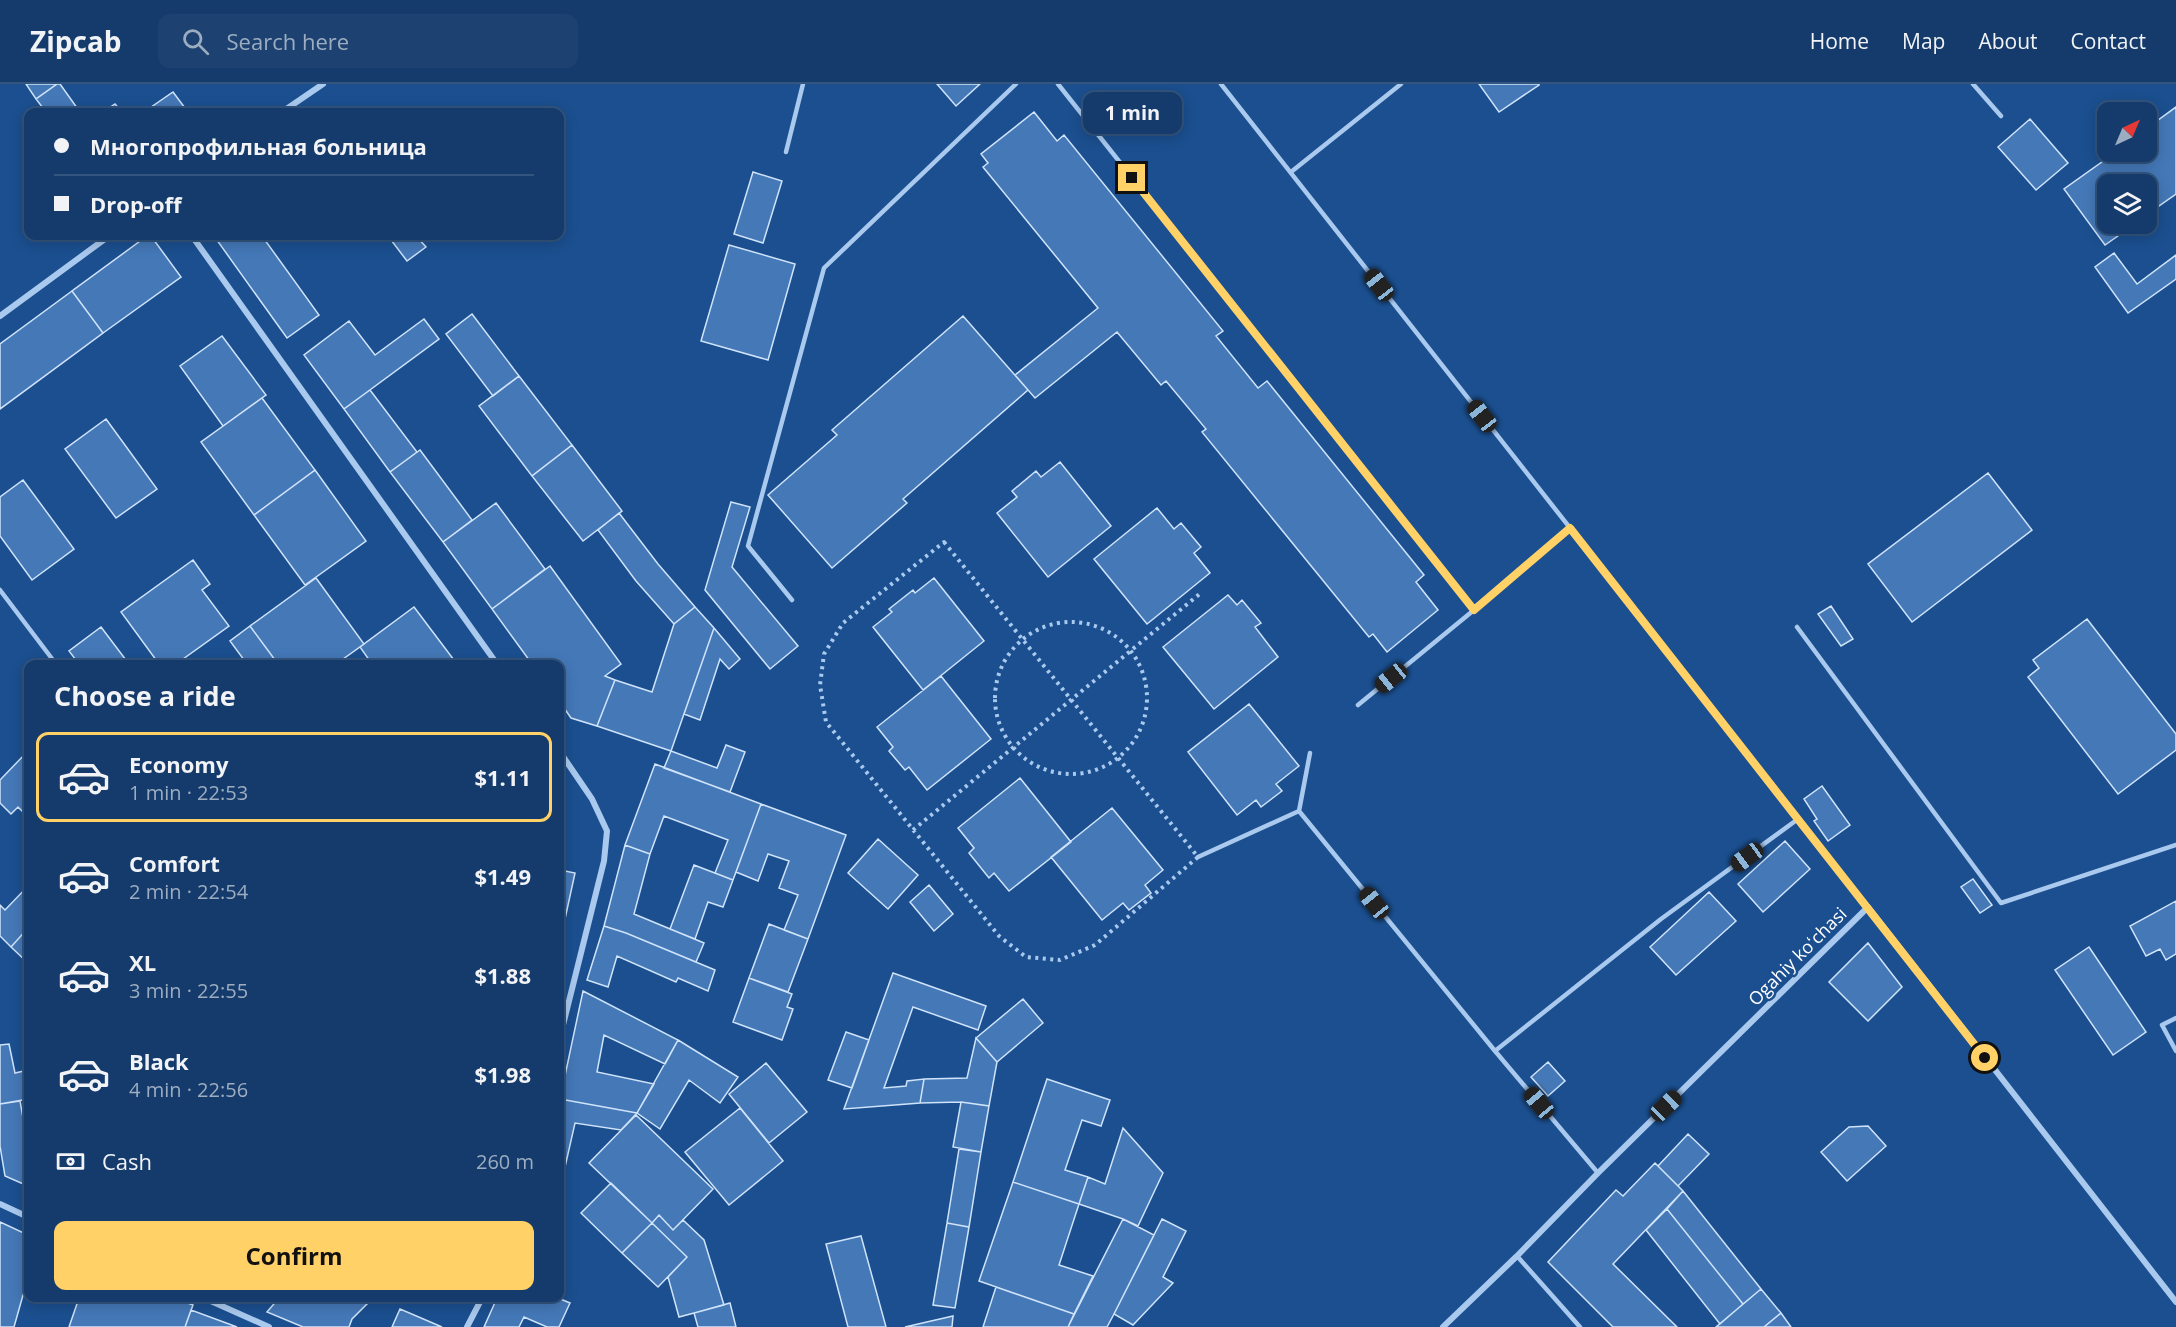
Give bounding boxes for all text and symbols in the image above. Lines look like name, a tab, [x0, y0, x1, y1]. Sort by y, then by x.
search box	[158, 14, 578, 68]
text: Zipcab	[30, 22, 122, 60]
icon: search	[179, 25, 212, 58]
text: Search here	[227, 26, 349, 56]
text: Home	[1810, 27, 1869, 55]
text: Map	[1902, 27, 1945, 55]
text: About	[1978, 27, 2038, 55]
text: Contact	[2071, 27, 2146, 55]
callout: 1 min	[1082, 91, 1182, 133]
text: 1 min	[1105, 99, 1160, 126]
north arrow	[2097, 102, 2157, 162]
map controls	[2097, 102, 2157, 234]
text: Многопрофильная больница	[90, 131, 427, 161]
route end	[1118, 164, 1145, 191]
button: layers	[2097, 174, 2157, 234]
text: Drop-off	[90, 189, 182, 219]
car	[1361, 265, 1397, 305]
car	[1464, 396, 1500, 436]
car	[1371, 660, 1411, 696]
text: Choose a ride	[54, 677, 236, 714]
text: Economy	[129, 749, 228, 779]
icon: car	[57, 750, 111, 804]
text: $1.11	[474, 762, 531, 792]
text: 1 min · 22:53	[129, 779, 248, 806]
car	[1727, 839, 1767, 875]
text: Comfort	[129, 848, 220, 878]
icon: car	[57, 849, 111, 903]
text: $1.49	[474, 861, 531, 891]
text: 2 min · 22:54	[129, 878, 248, 905]
car	[1356, 883, 1392, 923]
street label: Ogahiy koʻchasi	[1743, 902, 1851, 1010]
text: XL	[129, 947, 156, 977]
icon: car	[57, 948, 111, 1002]
text: $1.88	[474, 960, 531, 990]
text: 3 min · 22:55	[129, 977, 248, 1004]
route start	[1971, 1044, 1998, 1071]
text: Black	[129, 1046, 189, 1076]
icon: car	[57, 1047, 111, 1101]
text: $1.98	[474, 1059, 531, 1089]
text: 4 min · 22:56	[129, 1076, 248, 1103]
car	[1521, 1083, 1557, 1123]
car	[1647, 1087, 1685, 1125]
icon: cash	[54, 1145, 87, 1178]
text: Cash	[102, 1146, 152, 1176]
text: 260 m	[476, 1148, 534, 1175]
button: Confirm	[54, 1221, 534, 1290]

